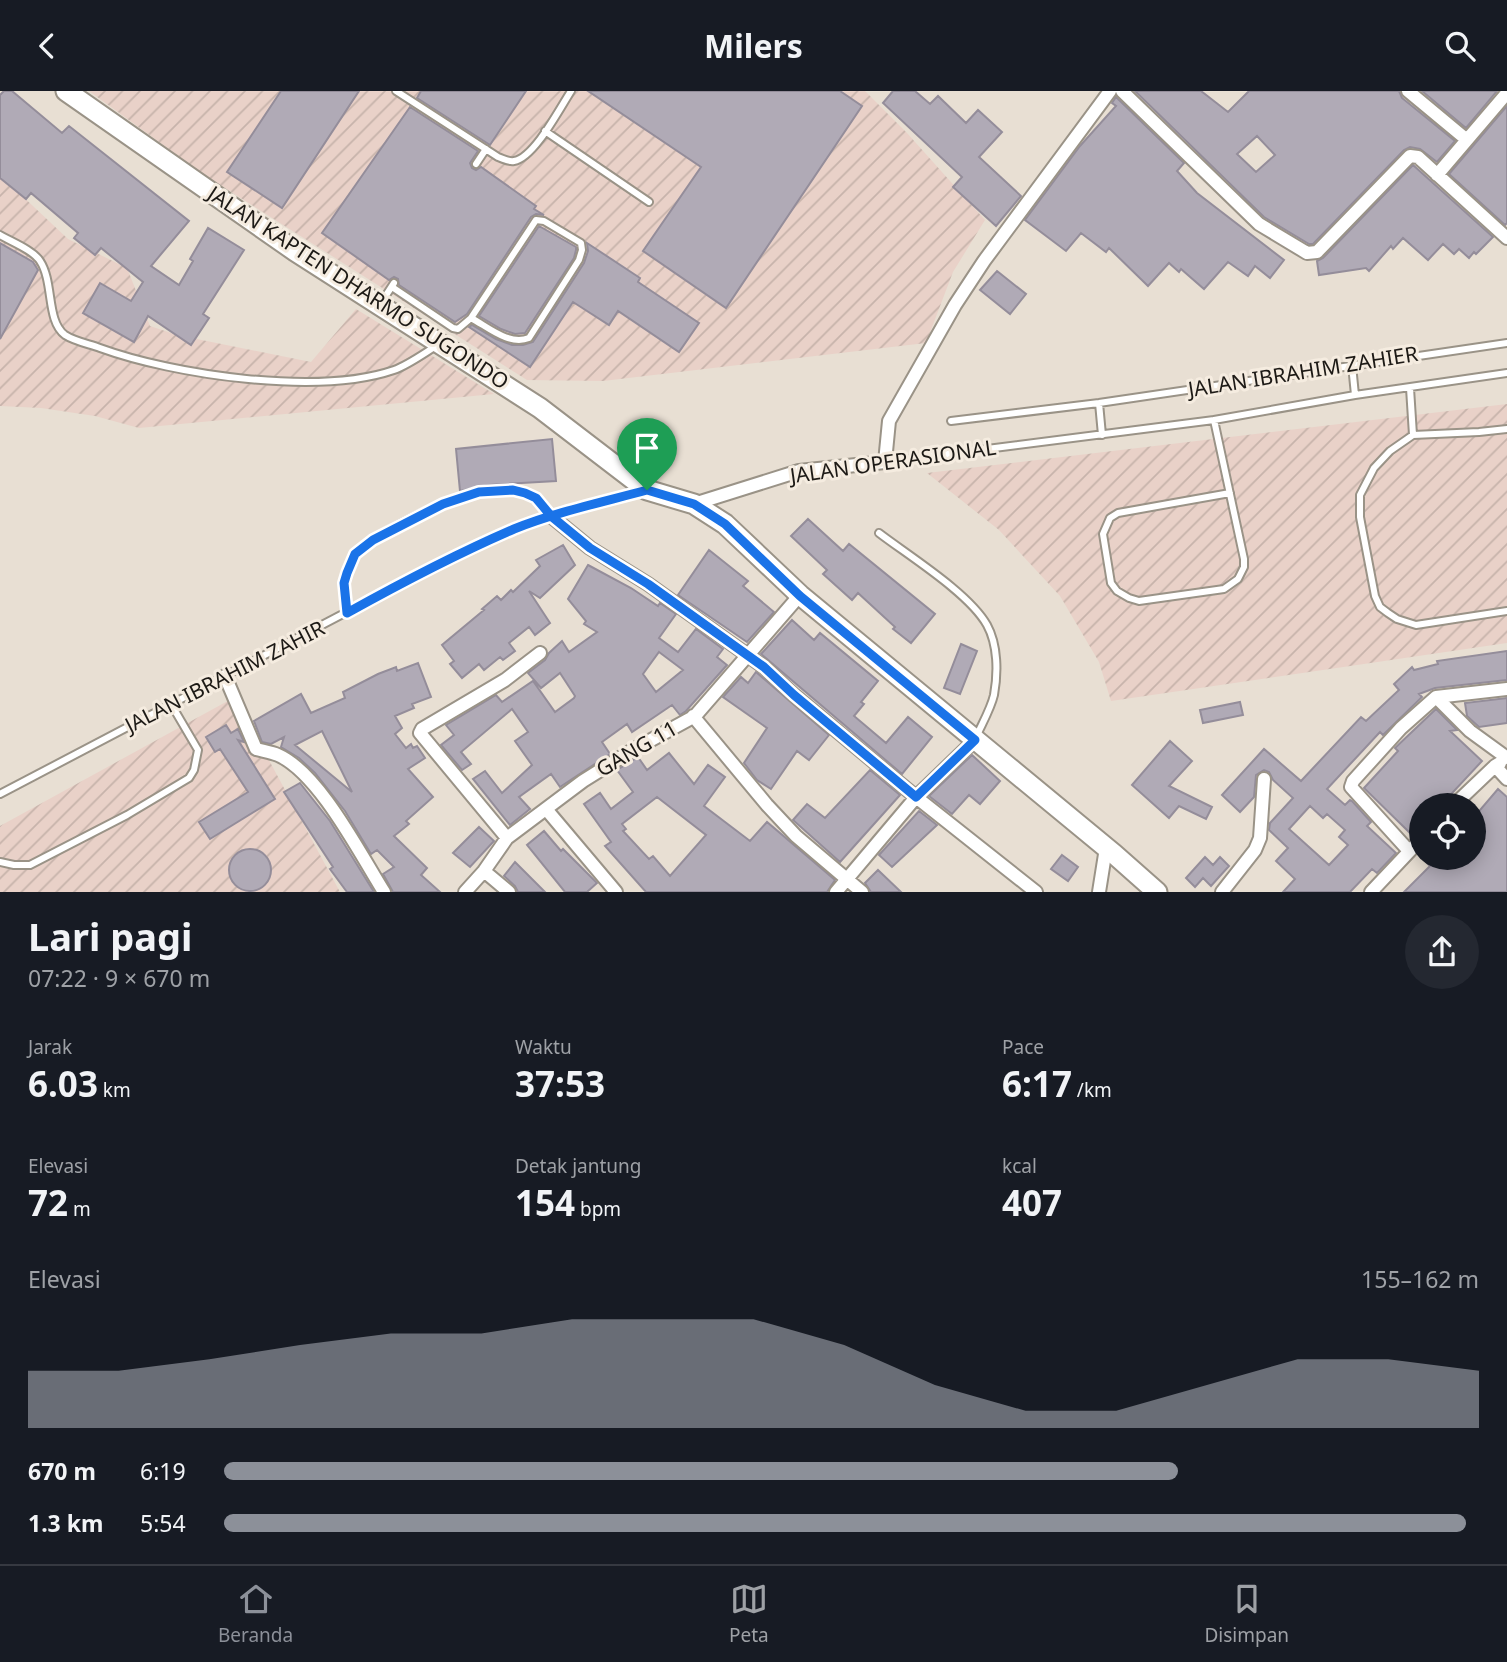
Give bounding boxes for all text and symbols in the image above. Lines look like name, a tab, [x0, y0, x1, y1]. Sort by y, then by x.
text: Milers	[704, 24, 803, 67]
icon: back	[28, 27, 66, 65]
icon: search	[1441, 27, 1479, 65]
street label: JALAN KAPTEN DHARMO SUGONDO	[201, 178, 514, 395]
street label: JALAN IBRAHIM ZAHIER	[1184, 339, 1420, 403]
pin	[617, 418, 677, 490]
icon: arrive	[628, 429, 666, 467]
street label: JALAN OPERASIONAL	[786, 433, 998, 490]
street label: JALAN IBRAHIM ZAHIR	[118, 614, 329, 740]
street label: GANG 11	[591, 714, 682, 783]
map controls	[1409, 793, 1486, 870]
button: locate	[1409, 793, 1486, 870]
text: Lari pagi	[28, 910, 192, 962]
button: share	[1405, 915, 1479, 989]
text: 07:22 · 9 × 670 m	[28, 962, 210, 994]
text: Jarak	[28, 1034, 72, 1060]
text: Waktu	[515, 1034, 572, 1060]
text: Pace	[1002, 1034, 1044, 1060]
text: 6.03	[28, 1060, 98, 1107]
text: 37:53	[515, 1060, 605, 1107]
text: 6:17	[1002, 1060, 1072, 1107]
text: km	[98, 1077, 131, 1103]
text: /km	[1072, 1077, 1112, 1103]
text: Elevasi	[28, 1153, 88, 1179]
text: Detak jantung	[515, 1153, 642, 1179]
text: kcal	[1002, 1153, 1037, 1179]
text: 72	[28, 1179, 68, 1226]
text: 154	[515, 1179, 575, 1226]
text: 407	[1002, 1179, 1062, 1226]
text: m	[68, 1196, 91, 1222]
text: bpm	[575, 1196, 621, 1222]
text: Elevasi	[28, 1263, 101, 1295]
text: 155–162 m	[1361, 1263, 1479, 1295]
text: 670 m	[28, 1455, 96, 1487]
text: 6:19	[140, 1455, 186, 1487]
text: 1.3 km	[28, 1507, 103, 1539]
text: 5:54	[140, 1507, 186, 1539]
tab: Beranda	[218, 1580, 293, 1648]
tab: Peta	[729, 1580, 769, 1648]
tab: Disimpan	[1204, 1580, 1289, 1648]

